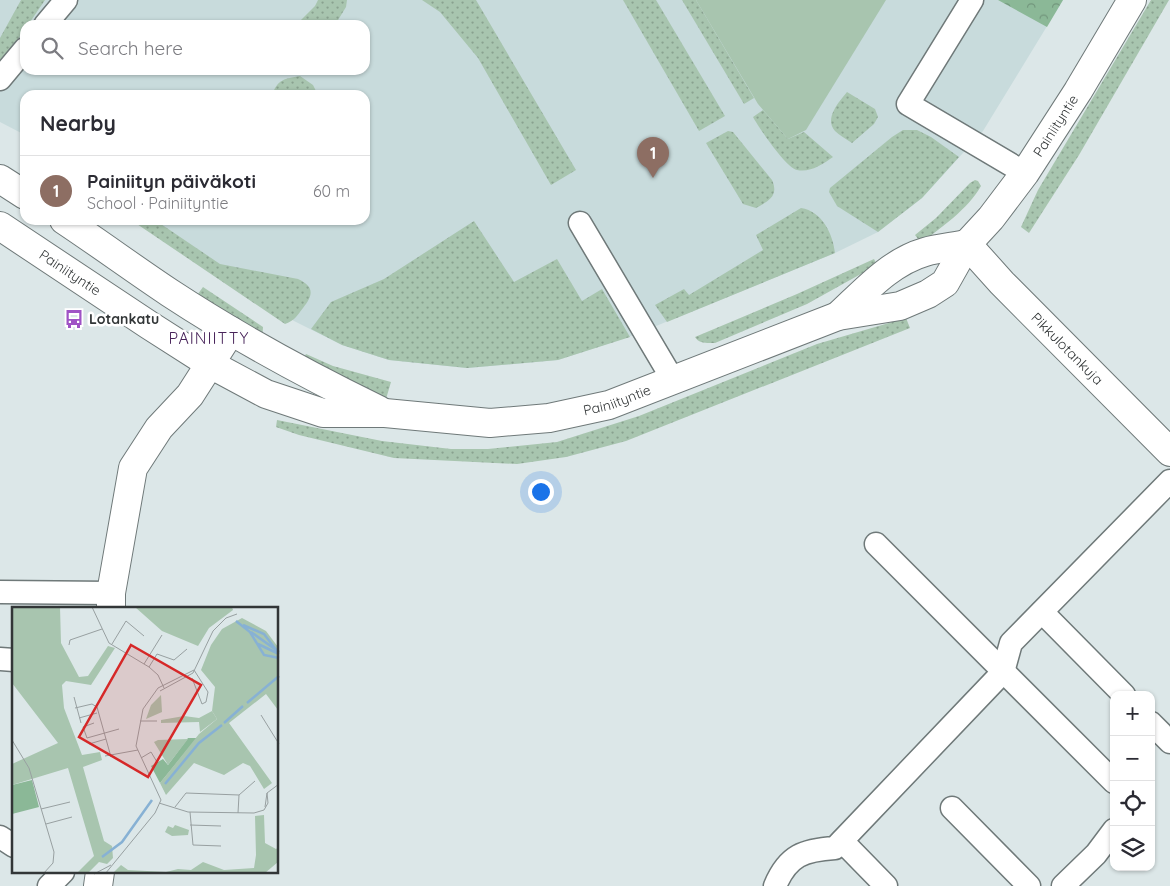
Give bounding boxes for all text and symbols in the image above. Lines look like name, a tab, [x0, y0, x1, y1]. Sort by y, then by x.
search box	[20, 20, 370, 75]
icon: search	[38, 34, 66, 62]
text: Search here	[78, 36, 183, 60]
street label: Painiityntie	[1029, 91, 1082, 160]
text: Nearby	[40, 110, 116, 136]
pin: 1	[637, 137, 669, 178]
text: Painiityn päiväkoti	[87, 169, 256, 193]
text: 1	[53, 181, 59, 201]
text: 60 m	[313, 181, 350, 201]
text: School · Painiityntie	[87, 193, 229, 213]
street label: Painiityntie	[36, 246, 104, 299]
bus stop icon: Lotankatu	[63, 308, 85, 330]
street label: Pikkulotankuja	[1028, 309, 1107, 389]
place label: Lotankatu	[89, 310, 159, 328]
district label: PAINIITTY	[169, 328, 249, 348]
street label: Painiityntie	[582, 381, 654, 419]
your location	[528, 479, 554, 505]
inset map	[12, 607, 279, 874]
map controls	[1110, 691, 1155, 871]
button: +	[1110, 691, 1155, 736]
button: −	[1110, 736, 1155, 781]
button: locate	[1110, 781, 1155, 826]
button: layers	[1110, 826, 1155, 871]

